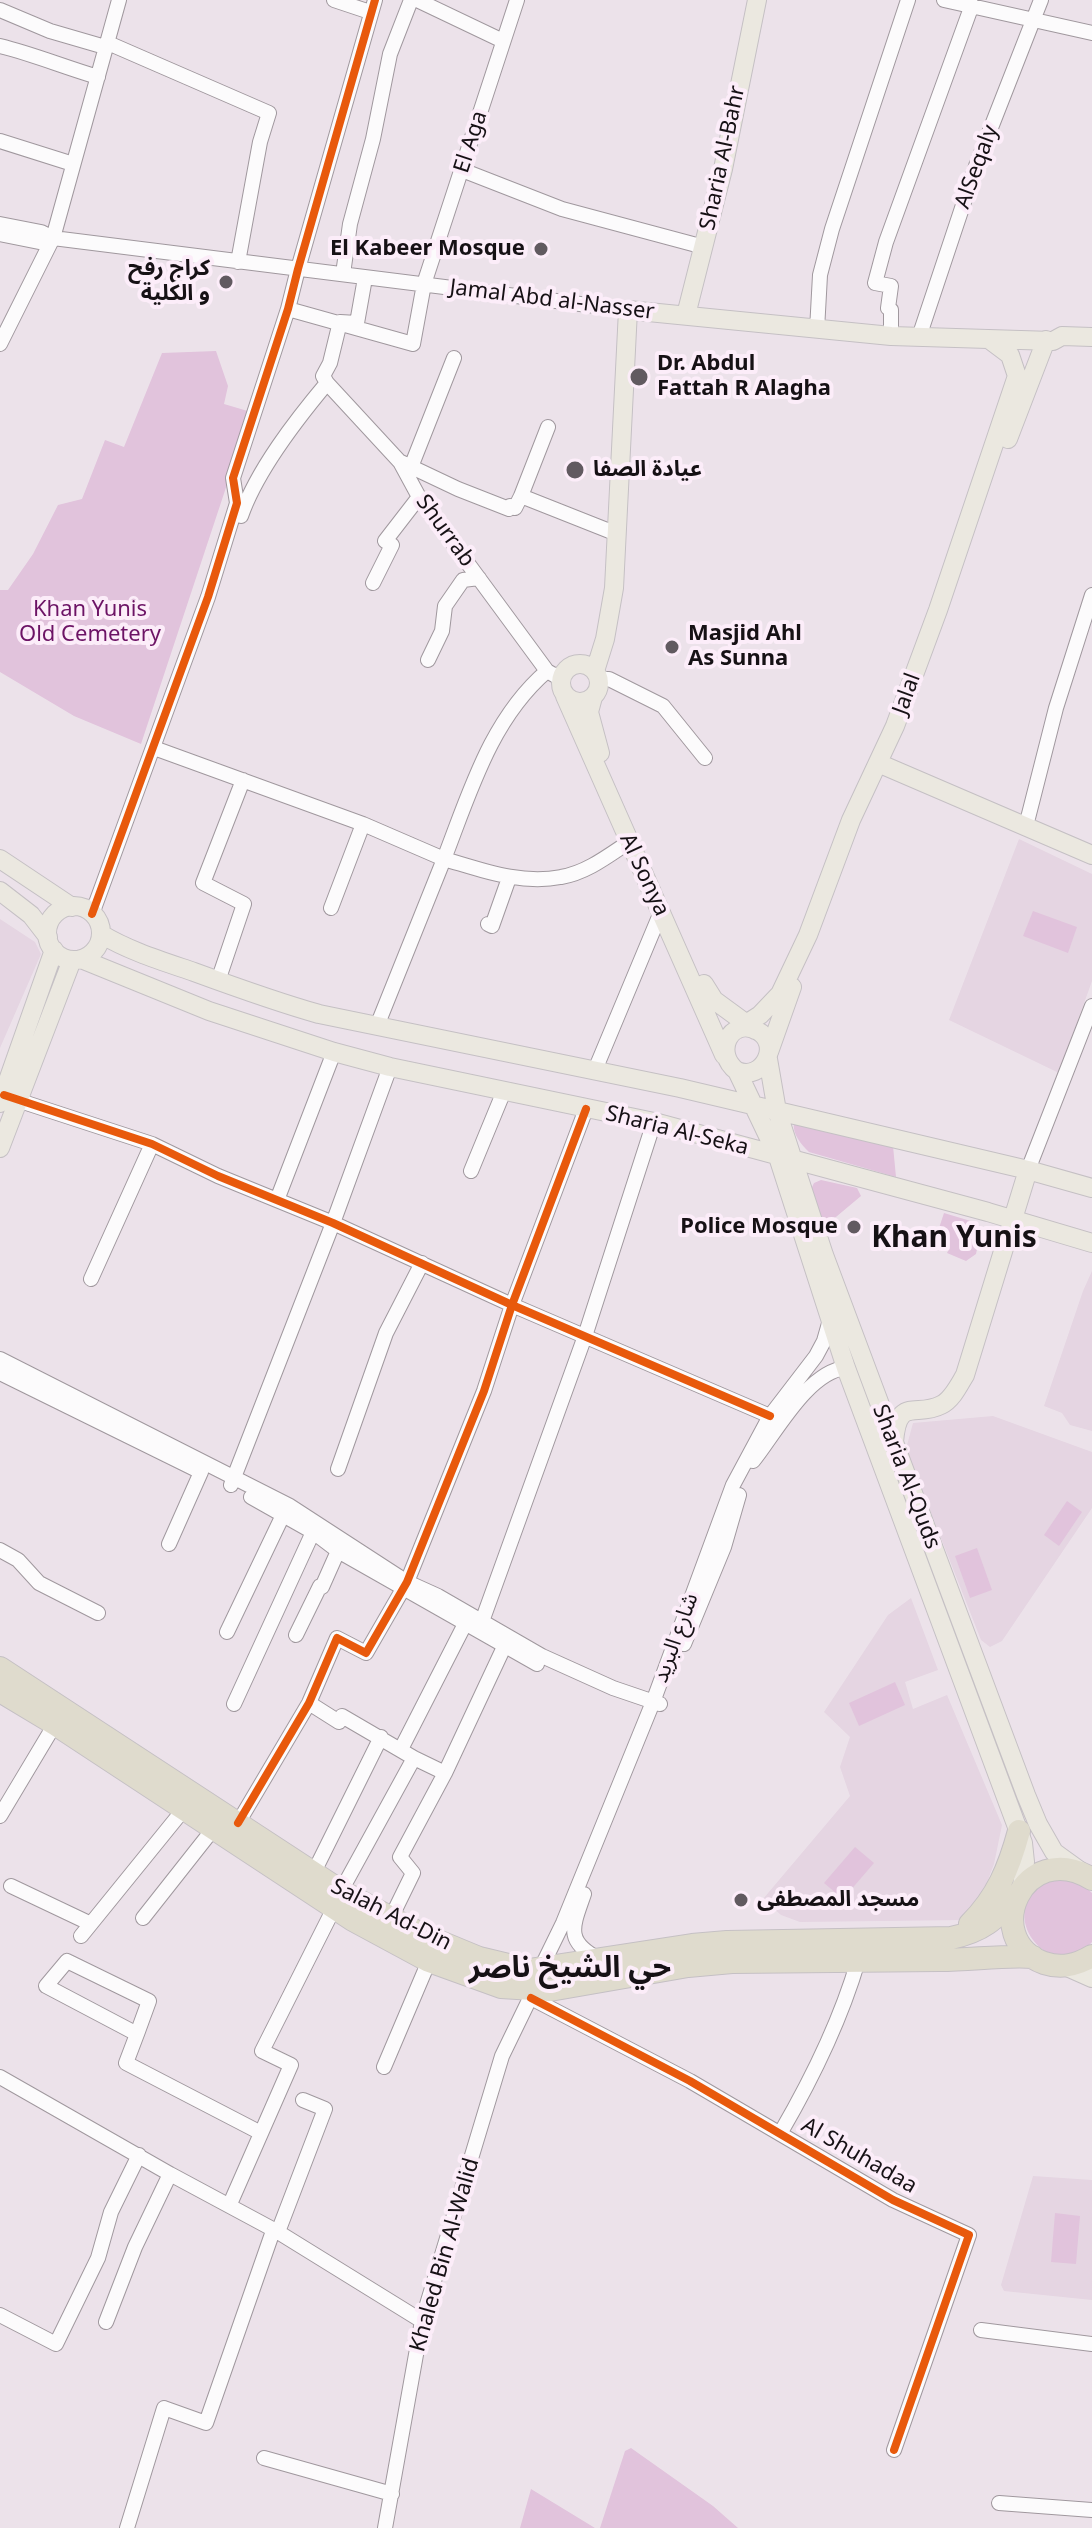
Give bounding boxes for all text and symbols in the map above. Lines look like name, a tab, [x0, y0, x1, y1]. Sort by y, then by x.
street label: Sharia Al-Bahr	[695, 83, 751, 233]
street label: El Aga	[449, 108, 493, 176]
street label: AlSeqaly	[950, 122, 1004, 212]
place label: El Kabeer Mosque	[330, 236, 525, 262]
marker: El Kabeer Mosque	[532, 240, 550, 258]
place label: كراج رفح و الكلية	[128, 256, 210, 308]
marker: كراج رفح و الكلية	[217, 273, 235, 291]
street label: Jamal Abd al-Nasser	[448, 274, 656, 326]
place label: Dr. Abdul Fattah R Alagha	[657, 351, 831, 402]
marker: Dr. Abdul Fattah R Alagha	[628, 366, 650, 388]
place label: عيادة الصفا	[593, 457, 702, 483]
marker: عيادة الصفا	[564, 459, 586, 481]
street label: Shurrab	[410, 490, 480, 572]
park label: Khan Yunis Old Cemetery	[19, 597, 161, 648]
place label: Masjid Ahl As Sunna	[688, 621, 802, 672]
marker: Masjid Ahl As Sunna	[663, 638, 681, 656]
street label: Jalal	[887, 670, 927, 718]
street label: Al Sonya	[613, 830, 675, 920]
street label: Sharia Al-Seka	[603, 1101, 751, 1161]
place label: Police Mosque	[680, 1214, 838, 1240]
marker: Police Mosque	[845, 1218, 863, 1236]
district label: Khan Yunis	[871, 1220, 1037, 1256]
street label: Sharia Al-Quds	[866, 1401, 946, 1553]
street label: شارع البريد	[648, 1590, 704, 1686]
street label: Salah Ad-Din	[326, 1873, 456, 1957]
place label: مسجد المصطفى	[757, 1887, 919, 1913]
marker: مسجد المصطفى	[732, 1891, 750, 1909]
district label: حي الشيخ ناصر	[469, 1950, 671, 1986]
street label: Al Shuhadaa	[797, 2112, 921, 2200]
street label: Khaled Bin Al-Walid	[405, 2155, 485, 2355]

